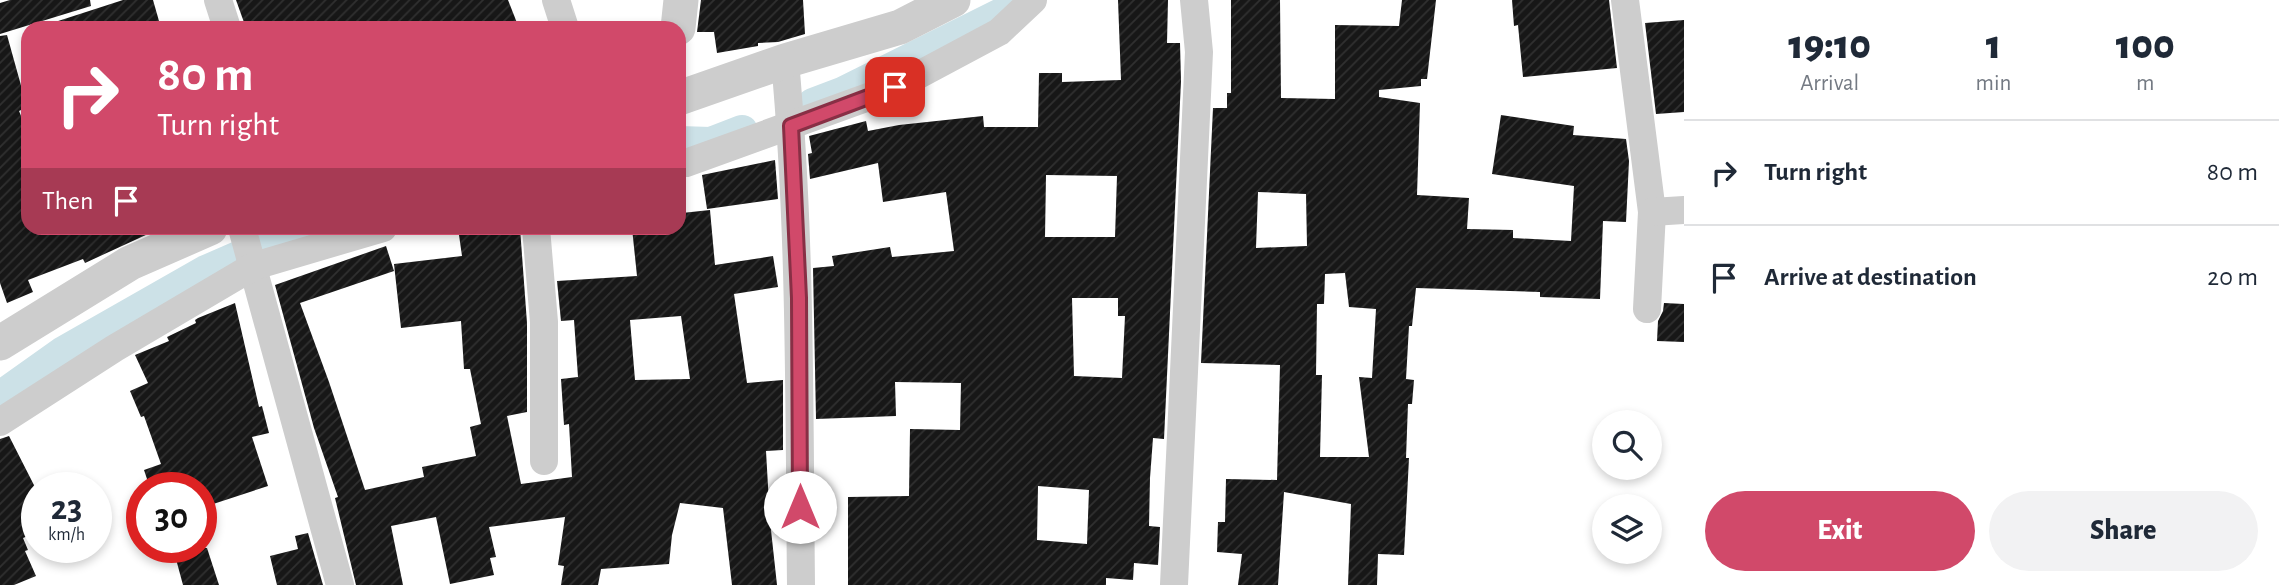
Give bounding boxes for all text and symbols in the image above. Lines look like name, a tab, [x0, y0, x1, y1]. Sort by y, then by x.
text: 19:10	[1788, 24, 1871, 66]
text: 1	[1986, 24, 2001, 66]
text: 100	[2116, 24, 2175, 66]
icon: right	[42, 49, 133, 140]
text: 80 m	[157, 51, 254, 100]
pin	[865, 57, 925, 117]
icon: arrive	[876, 68, 914, 106]
text: Arrival	[1800, 72, 1859, 95]
text: min	[1975, 72, 2011, 95]
text: m	[2136, 72, 2154, 95]
text: Turn right	[157, 109, 279, 141]
icon: right	[1705, 154, 1743, 192]
text: Turn right	[1764, 159, 1867, 185]
text: 80 m	[2207, 159, 2258, 185]
icon: arrive	[107, 182, 145, 220]
text: Then	[42, 188, 93, 214]
icon: arrive	[1705, 259, 1743, 297]
text: Arrive at destination	[1764, 264, 1977, 290]
text: 20 m	[2207, 264, 2258, 290]
map controls	[1592, 410, 1662, 564]
button: search	[1592, 410, 1662, 480]
position arrow	[763, 470, 837, 544]
speed limit sign: 30	[126, 472, 217, 563]
text: 23	[51, 491, 82, 526]
button: Exit	[1705, 491, 1975, 571]
button: Share	[1989, 491, 2258, 571]
button: layers	[1592, 494, 1662, 564]
text: km/h	[48, 526, 85, 544]

